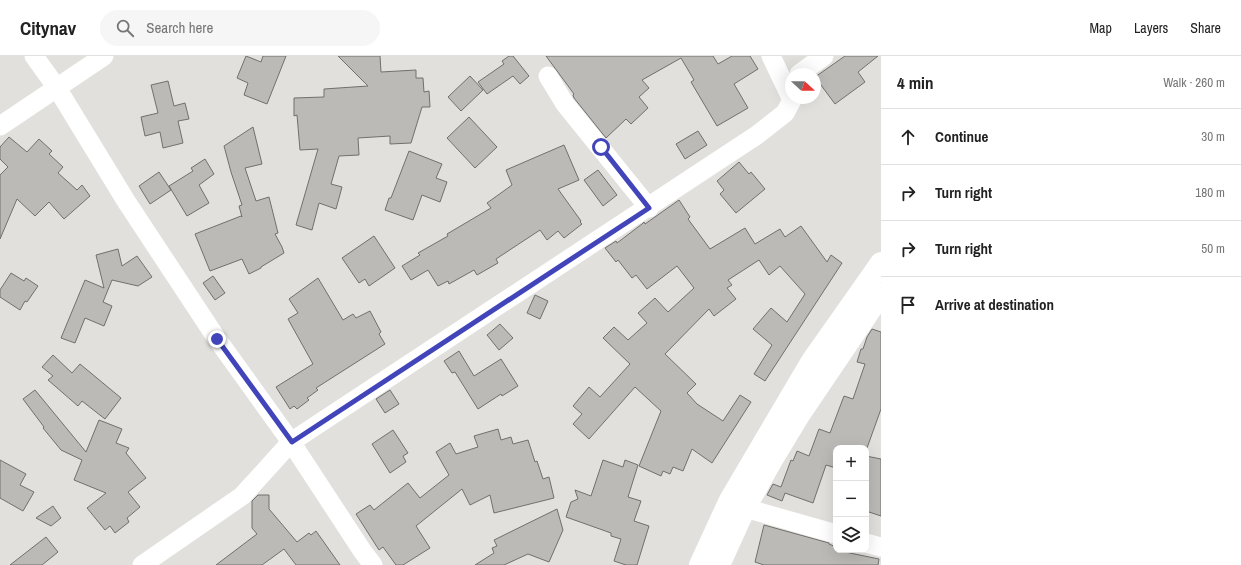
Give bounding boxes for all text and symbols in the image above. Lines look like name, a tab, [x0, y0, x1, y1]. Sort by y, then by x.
search box	[100, 10, 380, 46]
text: Citynav	[20, 15, 76, 41]
icon: search	[114, 17, 136, 39]
text: Search here	[146, 17, 213, 38]
text: Map	[1090, 19, 1112, 37]
text: Layers	[1134, 19, 1168, 37]
text: Share	[1190, 19, 1221, 37]
north arrow	[785, 68, 821, 104]
text: 4 min	[897, 71, 933, 94]
text: Walk · 260 m	[1163, 74, 1225, 91]
icon: ahead	[897, 126, 919, 148]
text: Continue	[935, 126, 988, 147]
text: 30 m	[1201, 128, 1225, 145]
route start	[592, 138, 610, 156]
icon: right	[897, 182, 919, 204]
text: Turn right	[935, 182, 992, 203]
text: 180 m	[1195, 184, 1225, 201]
icon: right	[897, 238, 919, 260]
text: Turn right	[935, 238, 992, 259]
text: 50 m	[1201, 240, 1225, 257]
icon: arrive	[897, 294, 919, 316]
text: Arrive at destination	[935, 294, 1054, 315]
route end	[208, 330, 226, 348]
map controls	[833, 445, 869, 553]
button: +	[833, 445, 869, 481]
button: −	[833, 481, 869, 517]
button: layers	[833, 517, 869, 553]

